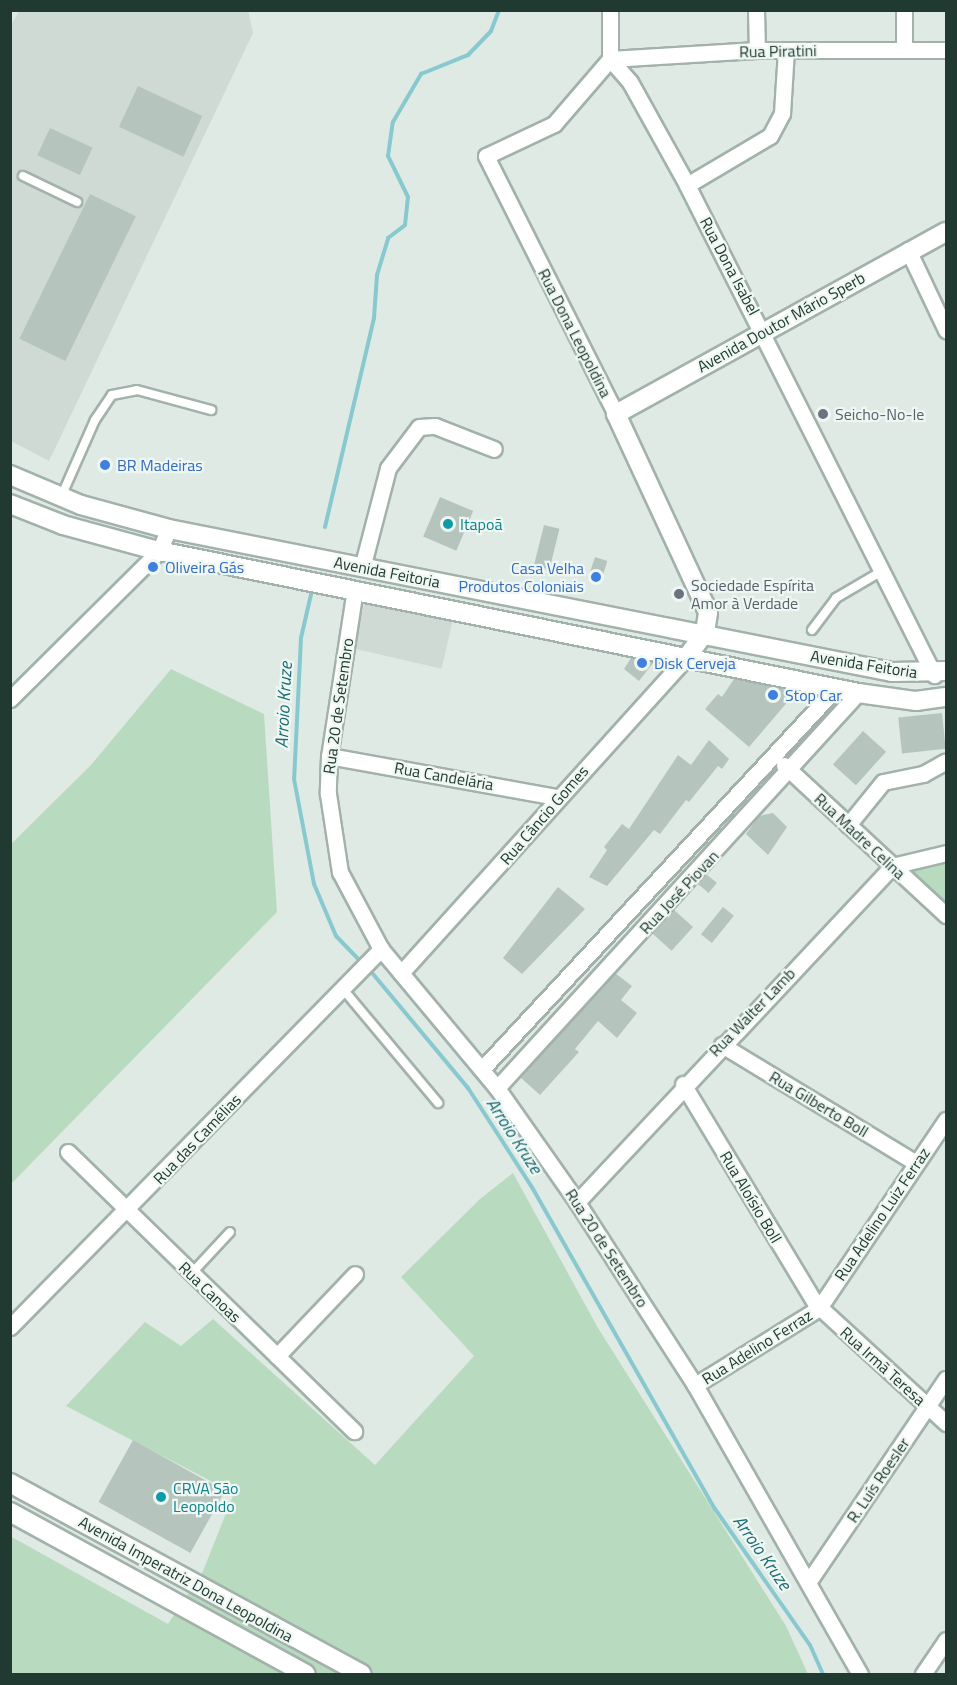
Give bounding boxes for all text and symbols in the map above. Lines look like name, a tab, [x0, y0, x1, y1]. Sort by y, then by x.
street label: Rua Piratini	[739, 41, 817, 61]
street label: Rua Dona Isabel	[696, 214, 764, 318]
street label: Rua Dona Leopoldina	[534, 265, 616, 401]
street label: Avenida Doutor Mário Sperb	[694, 268, 868, 376]
place label: Seicho-No-Ie	[835, 404, 924, 424]
marker: Seicho-No-Ie	[816, 407, 830, 421]
place label: BR Madeiras	[117, 455, 203, 475]
marker: BR Madeiras	[98, 458, 112, 472]
place label: Itapoã	[460, 514, 502, 534]
marker: Itapoã	[441, 517, 455, 531]
street label: Avenida Feitoria	[332, 552, 442, 592]
place label: Oliveira Gás	[165, 557, 244, 577]
place label: Casa Velha Produtos Coloniais	[459, 558, 584, 596]
marker: Oliveira Gás	[146, 560, 160, 574]
marker: Casa Velha Produtos Coloniais	[589, 570, 603, 584]
place label: Sociedade Espírita Amor à Verdade	[691, 575, 814, 613]
marker: Sociedade Espírita Amor à Verdade	[672, 587, 686, 601]
street label: Rua 20 de Setembro	[319, 637, 357, 775]
street label: Avenida Feitoria	[809, 646, 919, 682]
place label: Disk Cerveja	[654, 653, 736, 673]
marker: Disk Cerveja	[635, 656, 649, 670]
water label: Arroio Kruze	[271, 661, 297, 749]
place label: Stop Car	[785, 685, 842, 705]
marker: Stop Car	[766, 688, 780, 702]
street label: Rua Candelária	[393, 758, 495, 794]
street label: Rua Câncio Gomes	[496, 762, 592, 868]
street label: Rua Madre Celina	[811, 789, 909, 883]
street label: Rua José Piovan	[635, 846, 723, 938]
street label: Rua Walter Lamb	[705, 964, 799, 1060]
street label: Rua Gilberto Boll	[766, 1067, 872, 1141]
street label: Rua das Camélias	[149, 1090, 245, 1188]
water label: Arroio Kruze	[481, 1094, 547, 1178]
street label: Rua Adelino Luiz Ferraz	[830, 1144, 934, 1284]
street label: Rua Aloísio Boll	[716, 1148, 786, 1246]
street label: Rua 20 de Setembro	[562, 1185, 652, 1311]
street label: Rua Canoas	[175, 1258, 245, 1326]
street label: Rua Adelino Ferraz	[698, 1305, 816, 1389]
street label: Rua Irmã Teresa	[836, 1323, 930, 1409]
street label: R. Luís Roesler	[843, 1434, 913, 1526]
place label: CRVA São Leopoldo	[173, 1478, 238, 1516]
marker: CRVA São Leopoldo	[154, 1490, 168, 1504]
water label: Arroio Kruze	[728, 1511, 796, 1595]
street label: Avenida Imperatriz Dona Leopoldina	[76, 1512, 296, 1646]

